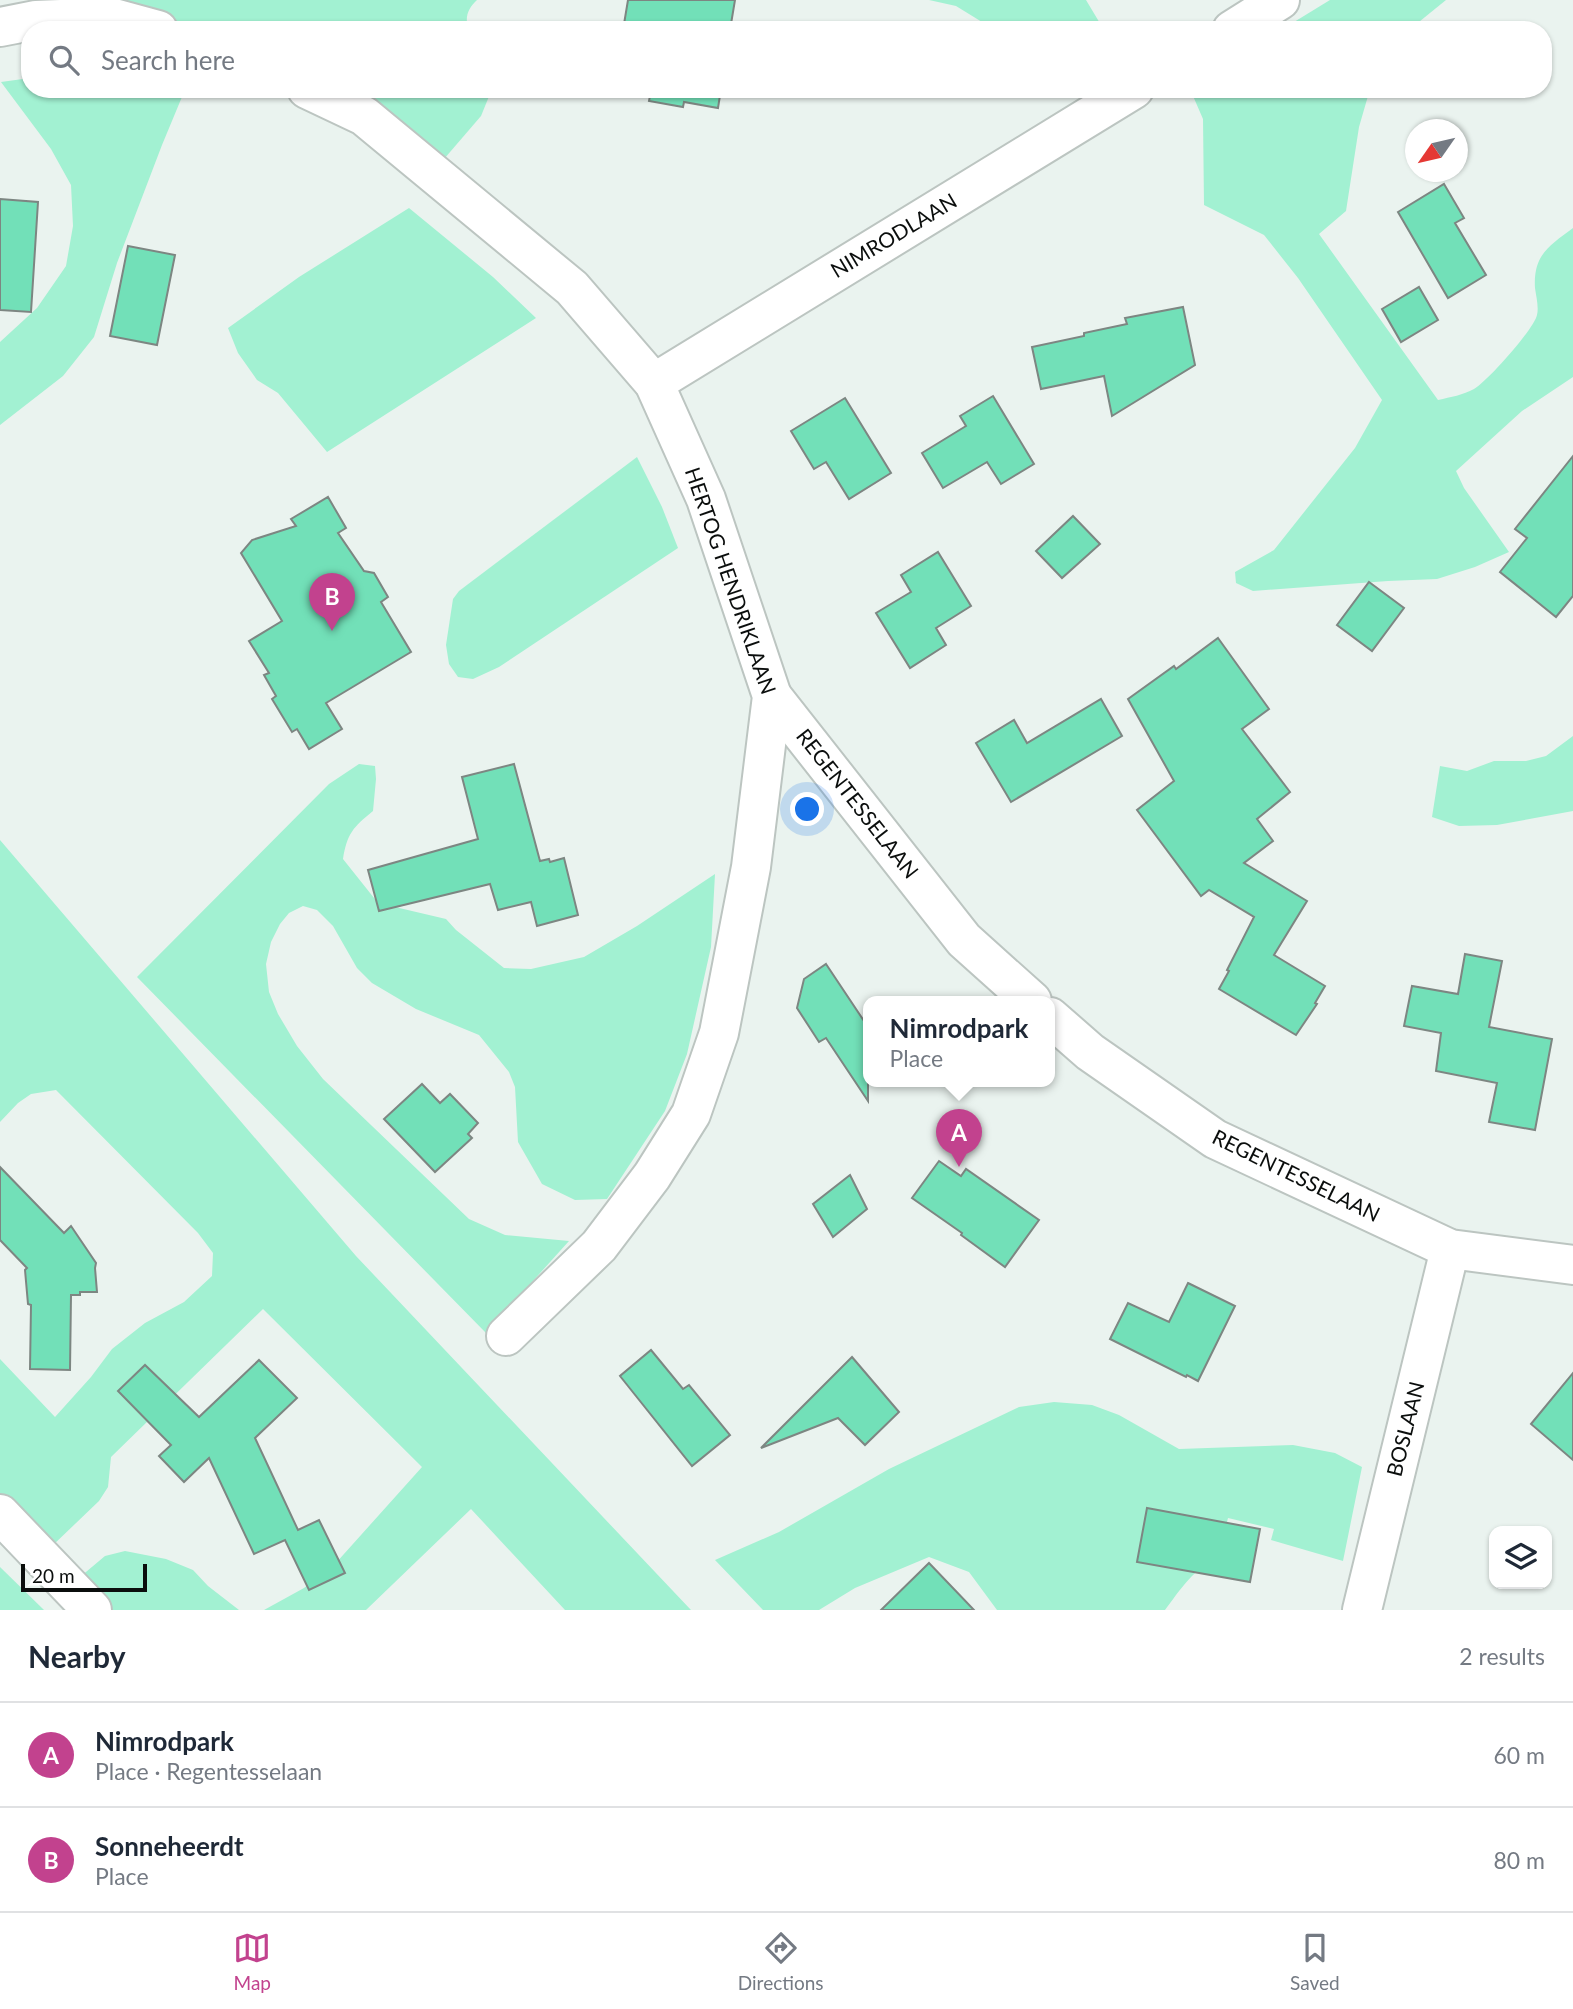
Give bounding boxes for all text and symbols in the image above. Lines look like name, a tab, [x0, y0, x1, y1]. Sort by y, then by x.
search box	[21, 21, 1552, 98]
icon: search	[45, 41, 83, 79]
text: Search here	[101, 44, 235, 76]
north arrow	[1405, 119, 1468, 182]
street label: NIMRODLAAN	[826, 187, 961, 282]
street label: HERTOG HENDRIKLAAN	[681, 464, 782, 697]
pin: B	[309, 573, 355, 631]
street label: REGENTESSELAAN	[792, 723, 924, 883]
your location	[790, 792, 824, 826]
popup	[863, 996, 1055, 1087]
text: Nimrodpark	[890, 1012, 1028, 1044]
text: Place	[890, 1044, 943, 1072]
pin: A	[936, 1109, 982, 1167]
street label: REGENTESSELAAN	[1209, 1123, 1384, 1226]
street label: BOSLAAN	[1381, 1379, 1428, 1479]
map controls	[1489, 1526, 1552, 1589]
button: layers	[1489, 1526, 1552, 1589]
scale bar	[21, 1561, 147, 1593]
text: 20 m	[32, 1564, 75, 1587]
text: Nearby	[28, 1638, 126, 1674]
text: 2 results	[1459, 1642, 1545, 1670]
text: Nimrodpark	[95, 1725, 234, 1757]
text: A	[43, 1741, 59, 1769]
text: 60 m	[1494, 1741, 1545, 1769]
text: Place · Regentesselaan	[95, 1757, 322, 1785]
text: Sonneheerdt	[95, 1830, 244, 1862]
text: B	[43, 1846, 59, 1874]
text: 80 m	[1494, 1846, 1545, 1874]
text: Place	[95, 1862, 149, 1890]
tab: Map	[233, 1929, 271, 1994]
tab: Directions	[738, 1929, 824, 1994]
tab: Saved	[1290, 1929, 1340, 1994]

